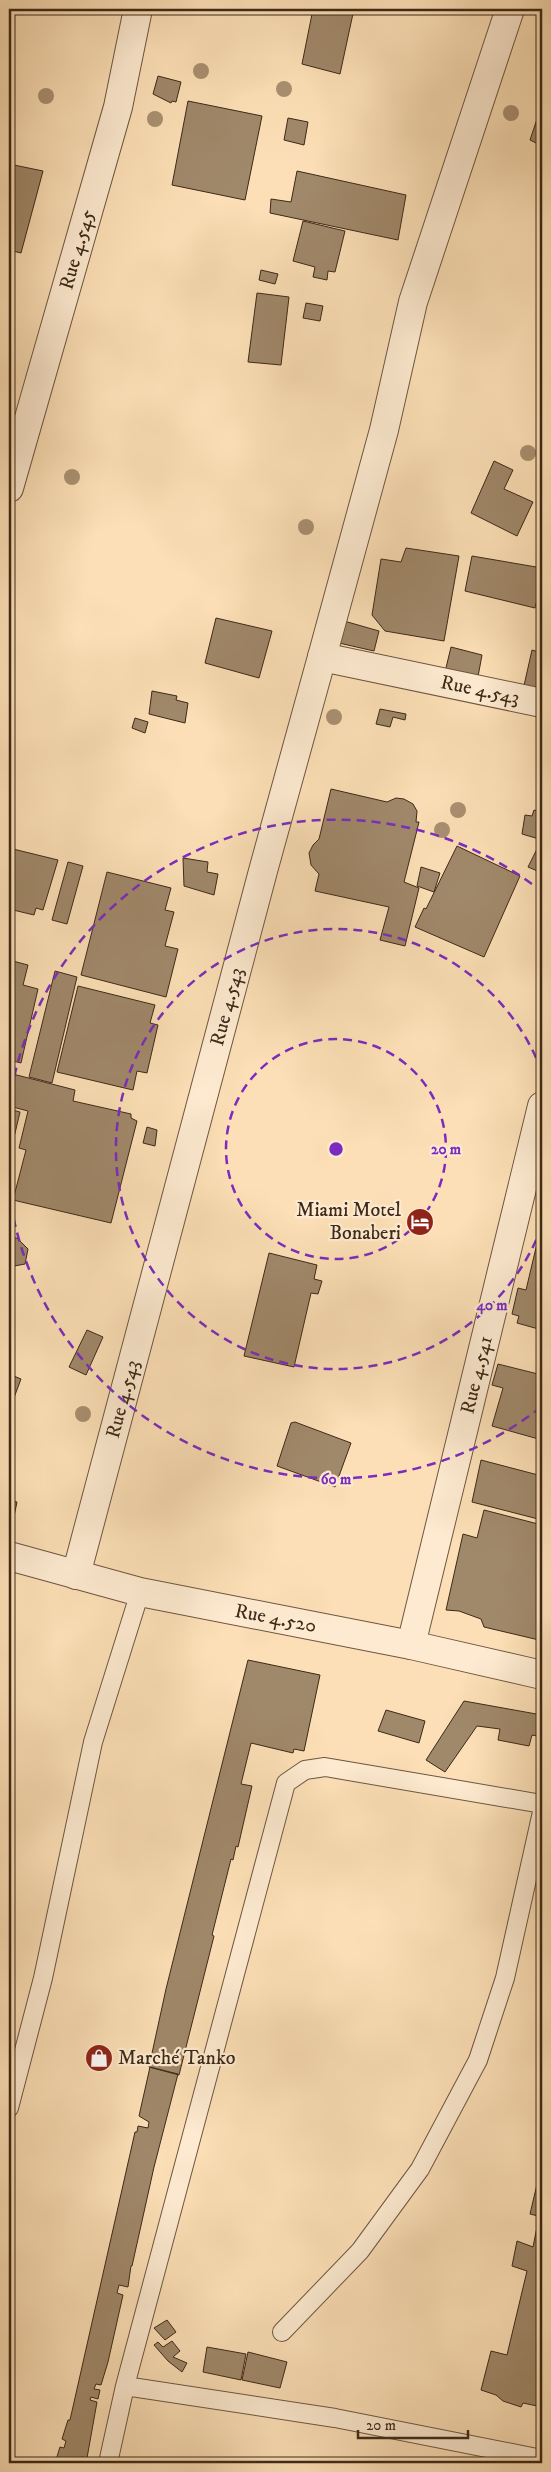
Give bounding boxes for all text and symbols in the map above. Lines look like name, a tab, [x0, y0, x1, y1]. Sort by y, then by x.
street label: Rue 4.545	[54, 207, 101, 293]
street label: Rue 4.543	[439, 670, 522, 710]
street label: Rue 4.543	[205, 965, 249, 1049]
centre of rings	[327, 1140, 345, 1158]
text: 20 m	[431, 1140, 462, 1159]
place label: Miami Motel Bonaberi	[296, 1198, 401, 1246]
hotel icon: Miami Motel Bonaberi	[405, 1207, 435, 1237]
text: 40 m	[475, 1296, 508, 1315]
street label: Rue 4.541	[455, 1333, 498, 1417]
street label: Rue 4.543	[100, 1357, 145, 1441]
text: 60 m	[321, 1470, 352, 1489]
street label: Rue 4.520	[233, 1598, 319, 1639]
shop icon: Marché Tanko	[84, 2043, 114, 2073]
place label: Marché Tanko	[118, 2046, 236, 2071]
scale bar	[358, 2407, 468, 2439]
text: 20 m	[366, 2416, 396, 2435]

